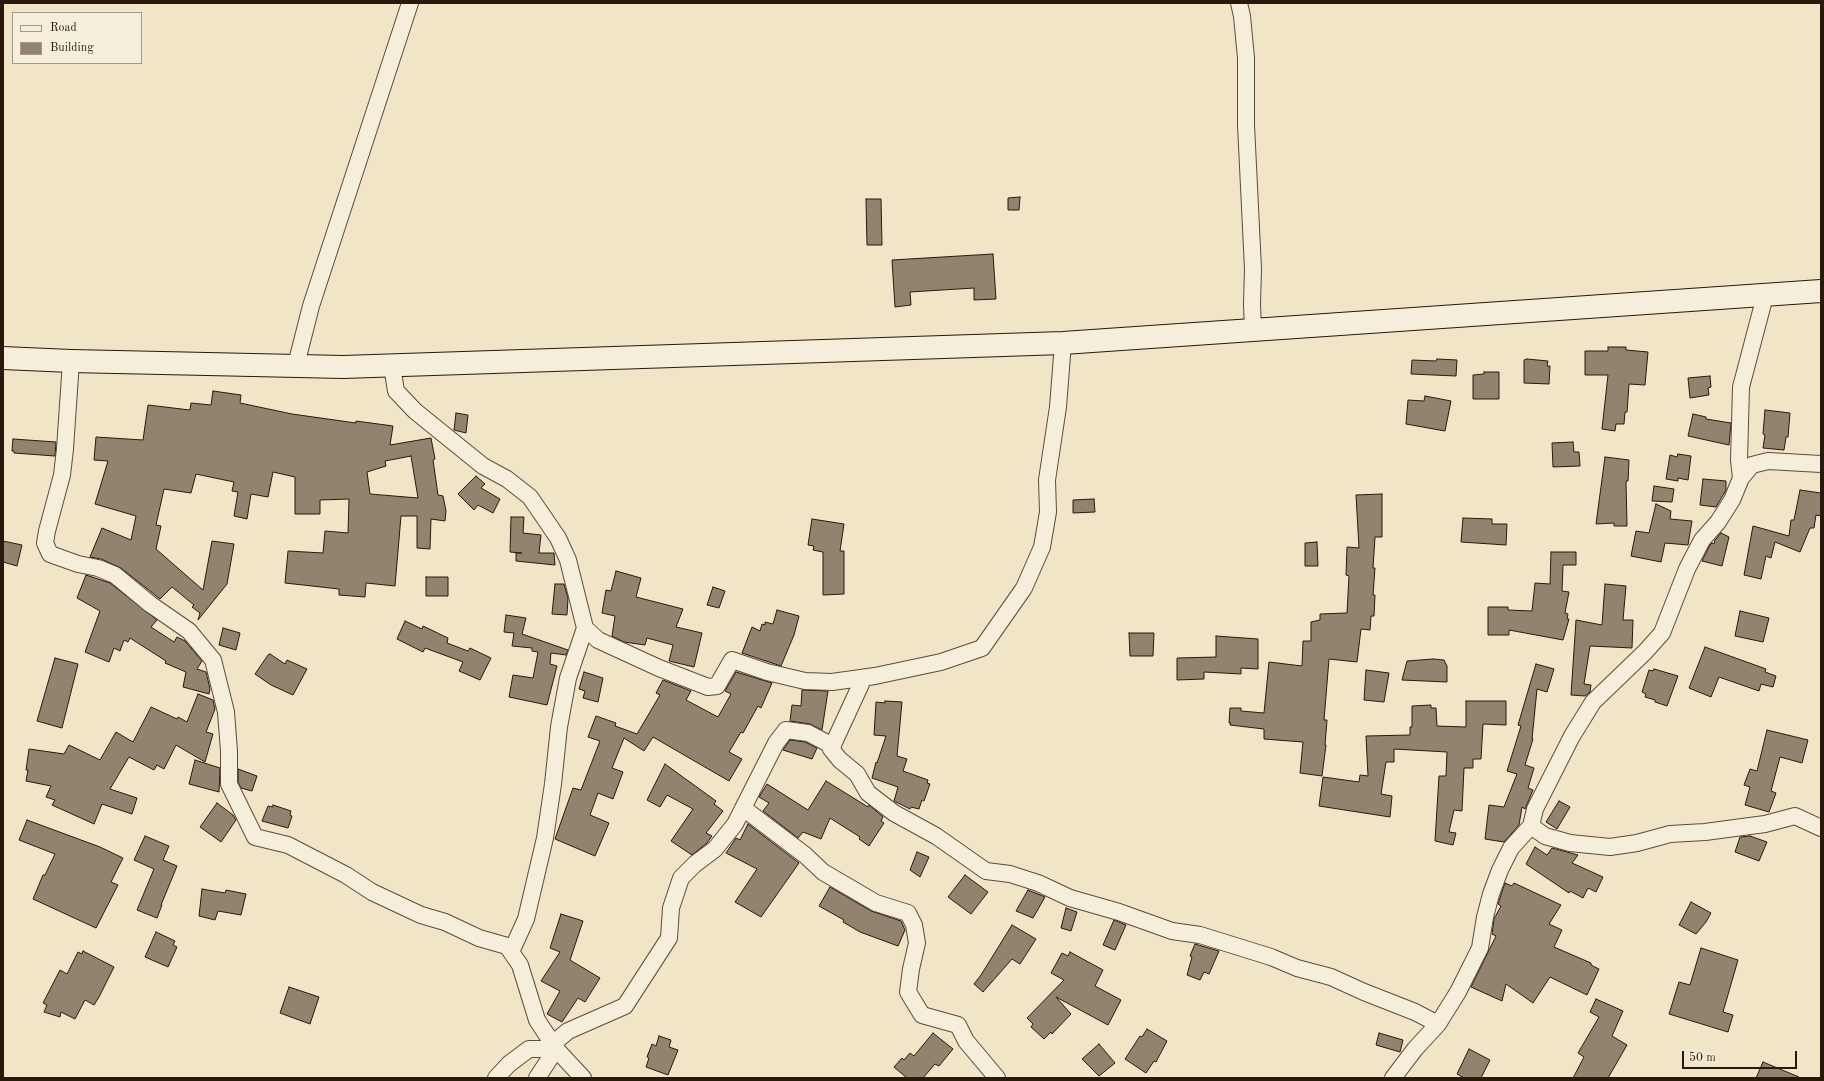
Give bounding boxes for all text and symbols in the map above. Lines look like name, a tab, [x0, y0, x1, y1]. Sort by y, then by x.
legend	[12, 12, 142, 64]
text: Road	[50, 22, 77, 34]
text: Building	[50, 42, 94, 54]
scale bar	[1684, 1043, 1799, 1069]
text: 50 m	[1689, 1052, 1716, 1064]

